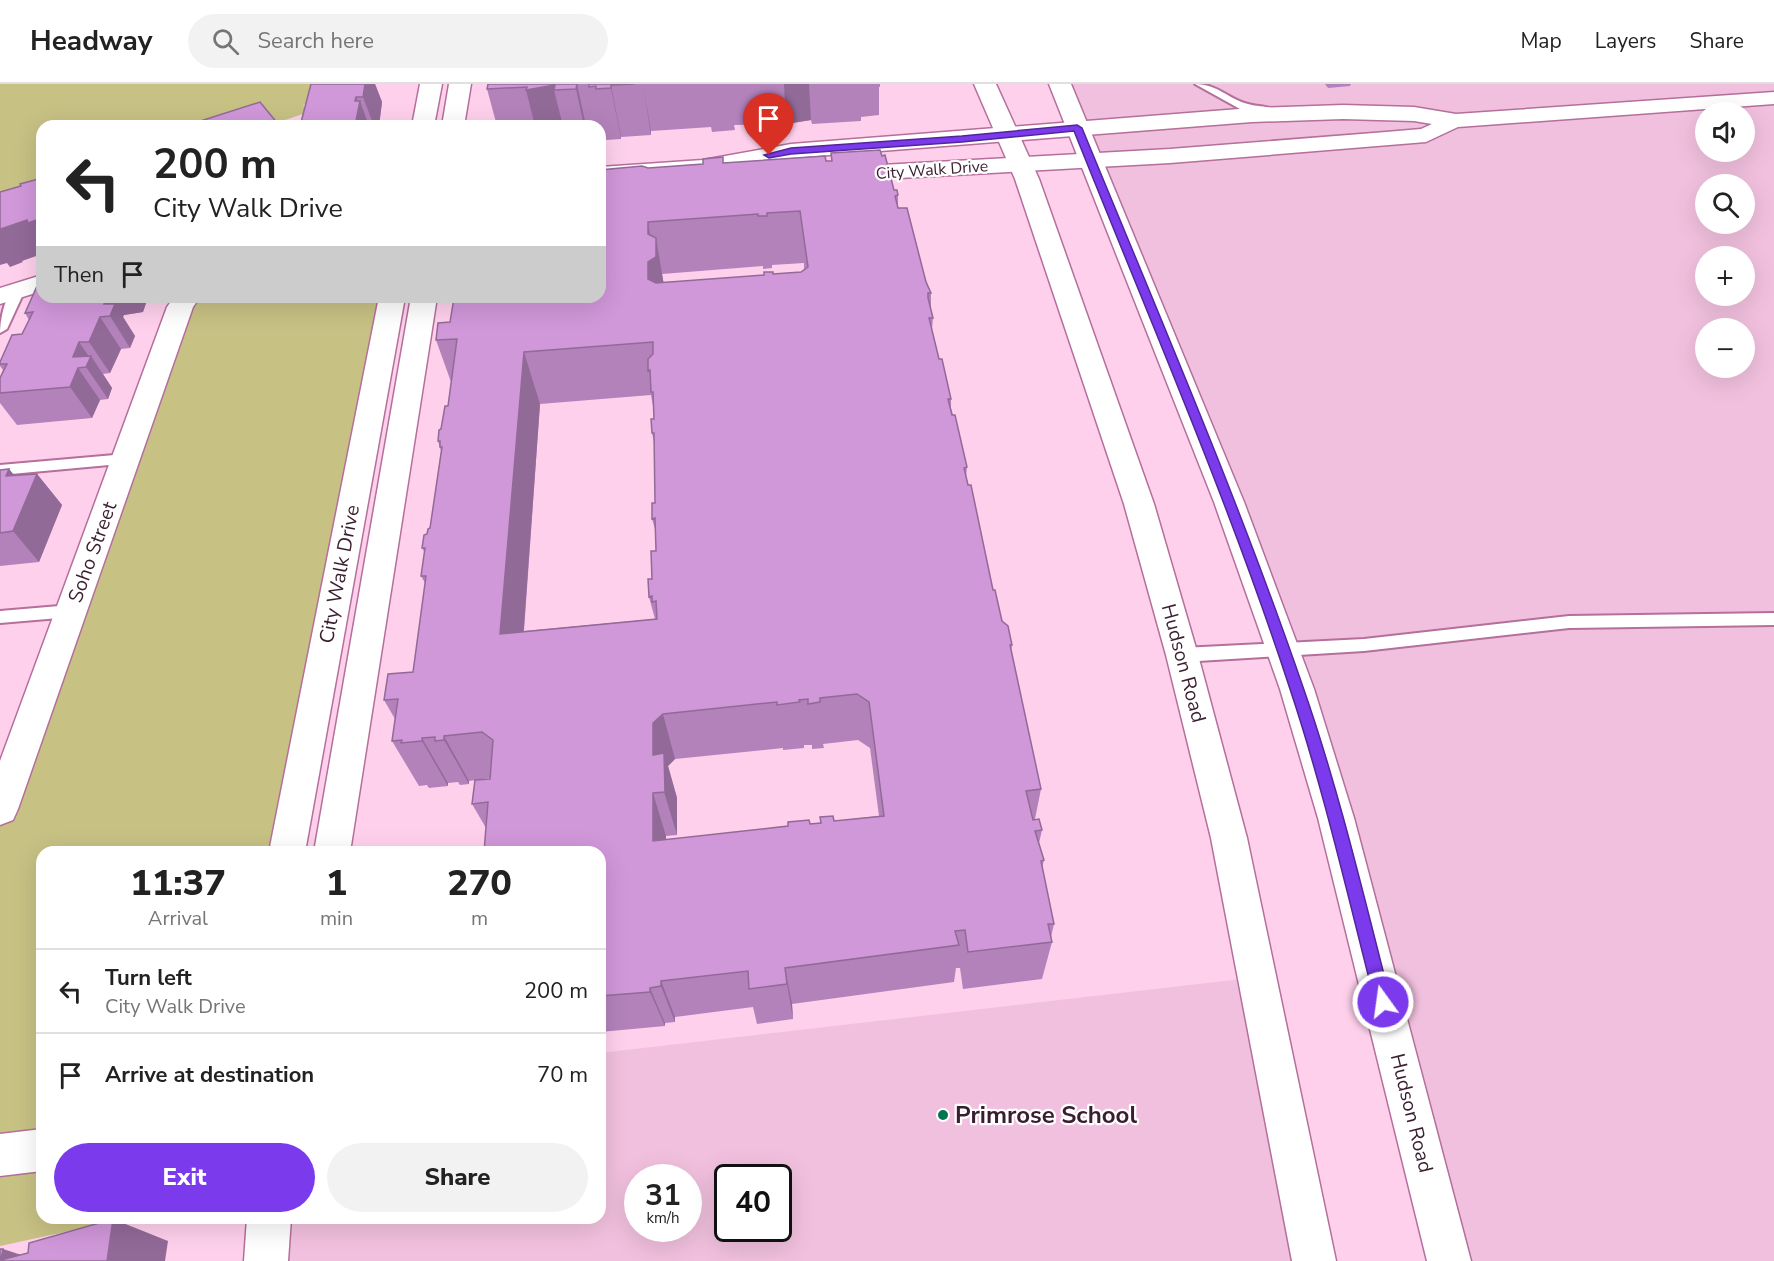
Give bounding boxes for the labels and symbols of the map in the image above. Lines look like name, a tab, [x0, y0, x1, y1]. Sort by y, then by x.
pin	[743, 93, 794, 155]
street label: City Walk Drive	[875, 155, 989, 185]
street label: Soho Street	[62, 497, 124, 606]
street label: City Walk Drive	[313, 502, 366, 646]
street label: Hudson Road	[1155, 601, 1212, 725]
position arrow	[1351, 970, 1415, 1034]
street label: Hudson Road	[1384, 1051, 1439, 1176]
place label: Primrose School	[955, 1099, 1137, 1131]
marker: Primrose School	[936, 1108, 950, 1122]
speed limit sign: 40	[714, 1164, 792, 1242]

